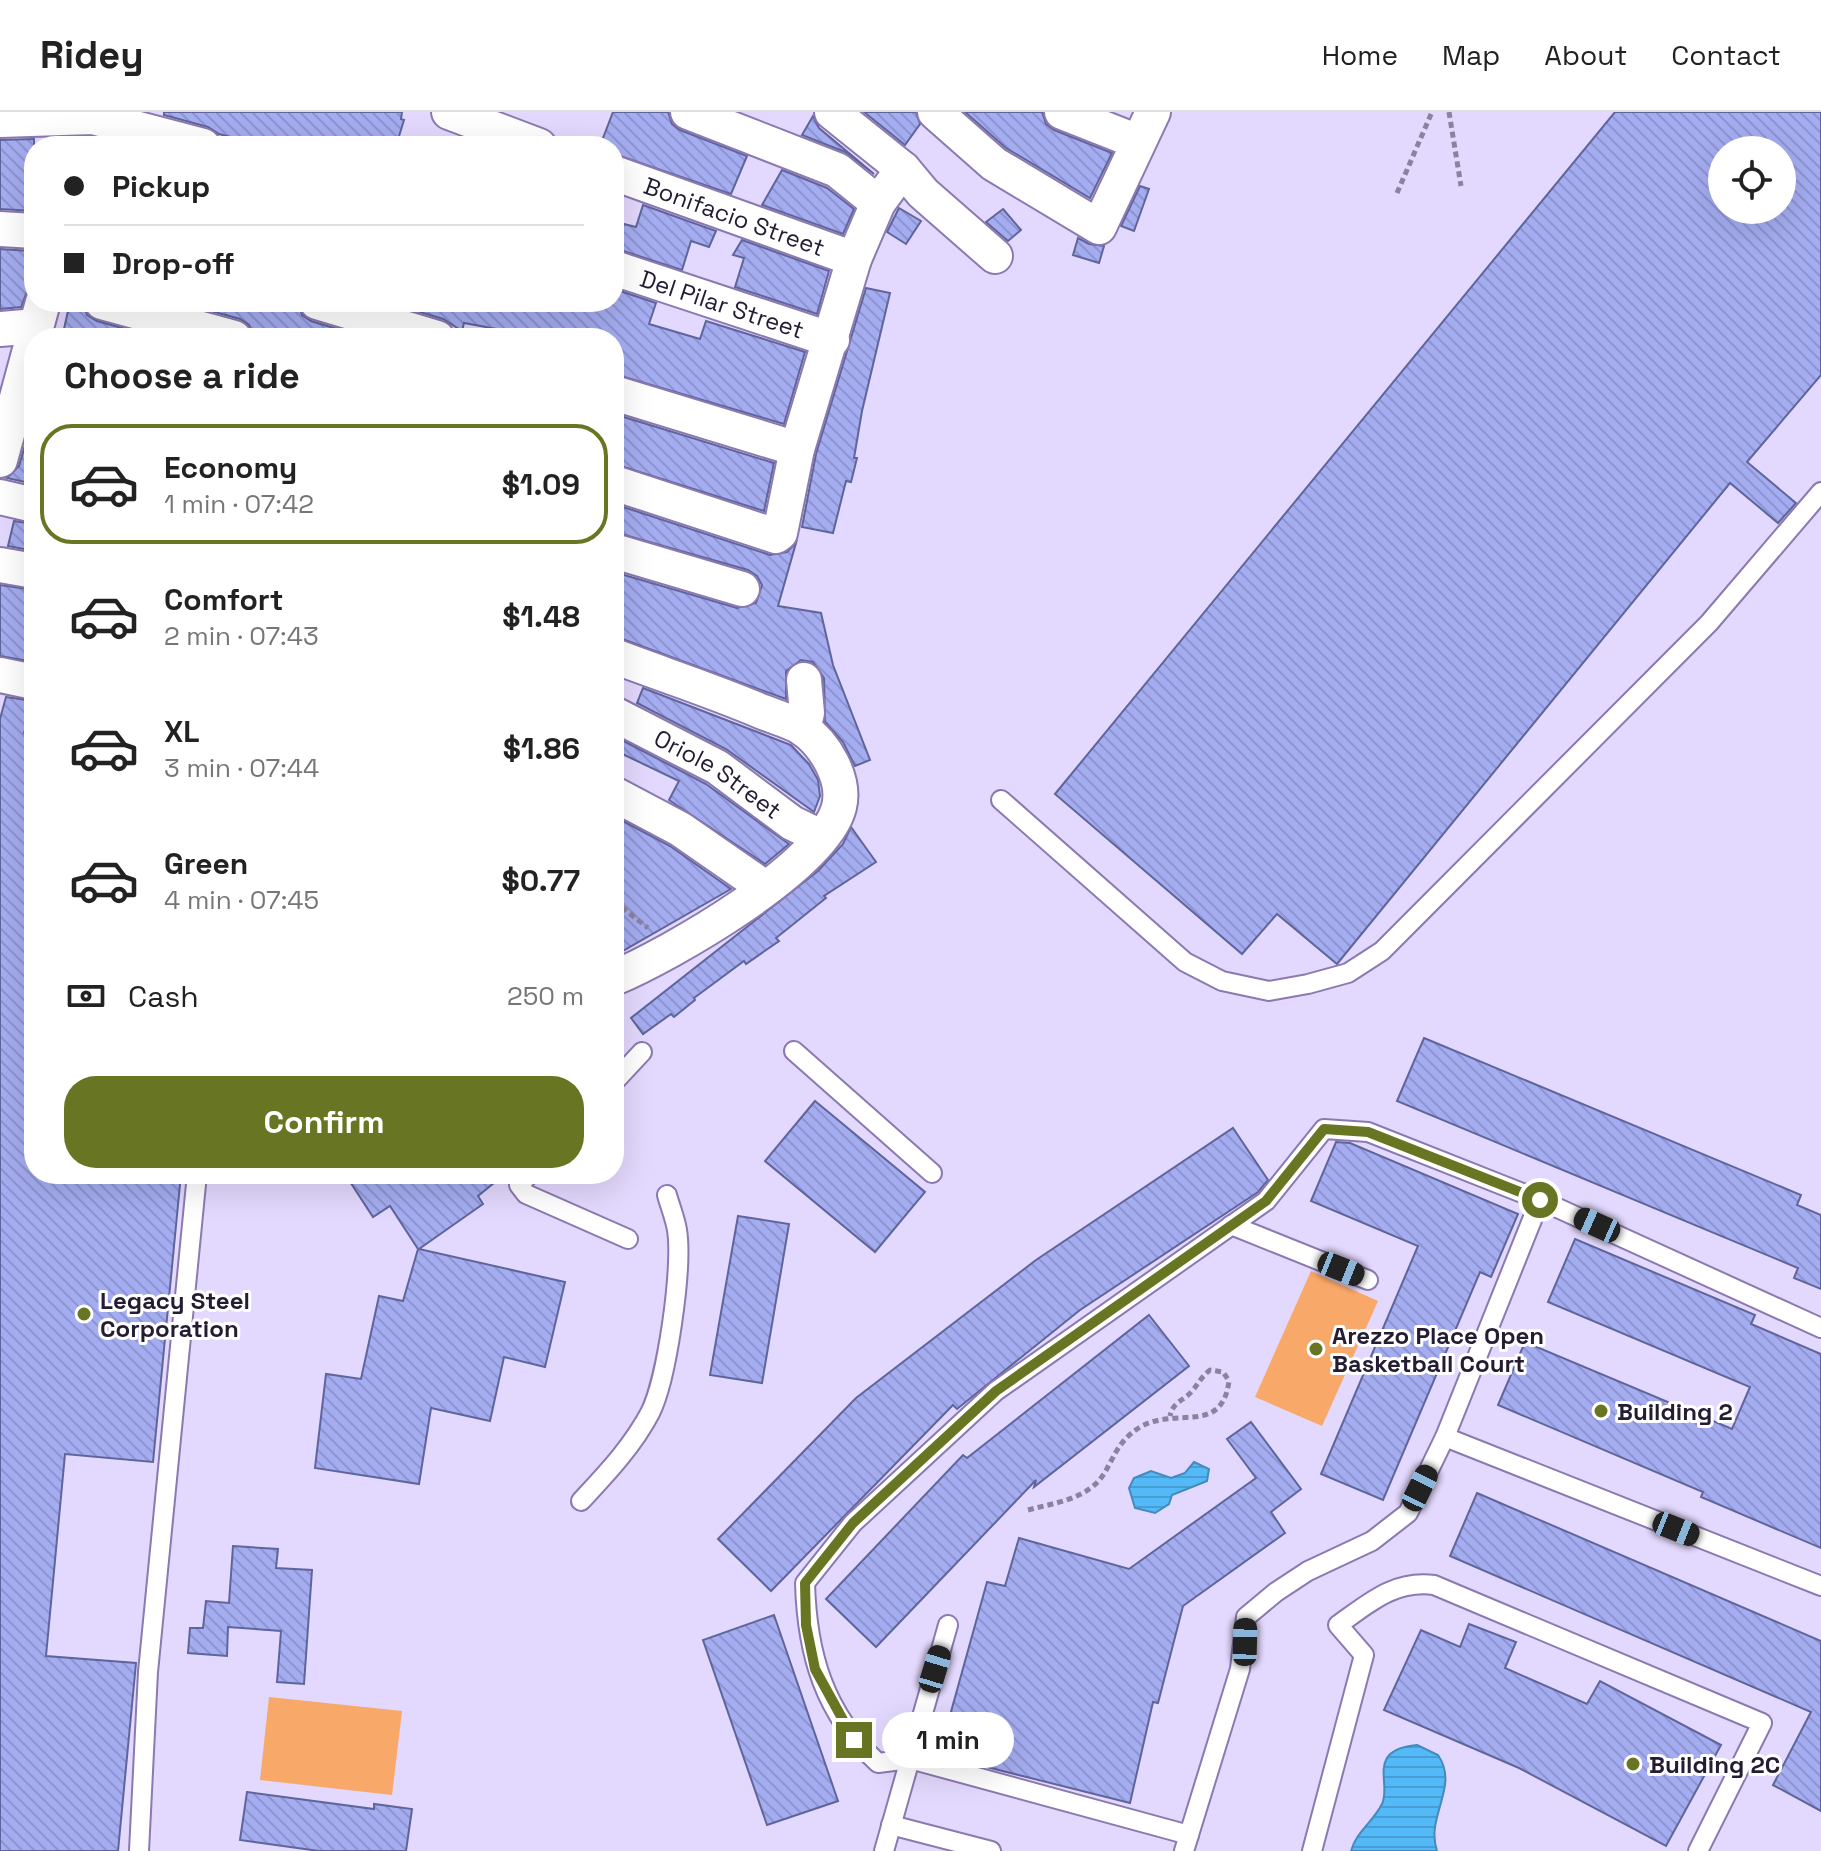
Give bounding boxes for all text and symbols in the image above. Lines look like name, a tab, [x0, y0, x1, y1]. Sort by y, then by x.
text: Ridey	[40, 31, 144, 79]
text: Home	[1322, 37, 1398, 73]
text: Map	[1442, 37, 1500, 73]
text: About	[1544, 37, 1627, 73]
text: Contact	[1671, 37, 1781, 73]
map controls	[1708, 136, 1796, 224]
button: locate	[1708, 136, 1796, 224]
text: Pickup	[112, 167, 210, 206]
street label: Bonifacio Street	[640, 170, 829, 263]
text: Drop-off	[112, 244, 235, 283]
street label: Del Pilar Street	[636, 262, 808, 345]
text: Choose a ride	[64, 353, 300, 399]
icon: car	[68, 448, 140, 520]
text: Economy	[164, 448, 297, 487]
text: $1.09	[502, 465, 580, 504]
text: 1 min · 07:42	[164, 487, 314, 521]
icon: car	[68, 580, 140, 652]
text: Comfort	[164, 580, 283, 619]
text: $1.48	[502, 597, 580, 636]
text: 2 min · 07:43	[164, 619, 319, 653]
icon: car	[68, 712, 140, 784]
text: XL	[164, 712, 200, 751]
street label: Oriole Street	[649, 722, 788, 825]
text: $1.86	[503, 729, 580, 768]
text: 3 min · 07:44	[164, 751, 319, 785]
icon: car	[68, 844, 140, 916]
text: Green	[164, 844, 248, 883]
text: $0.77	[502, 861, 580, 900]
text: 4 min · 07:45	[164, 883, 319, 917]
icon: cash	[64, 974, 108, 1018]
text: Cash	[128, 977, 199, 1016]
text: 250 m	[507, 979, 584, 1013]
button: Confirm	[64, 1076, 584, 1168]
route start	[1522, 1182, 1558, 1218]
car	[1570, 1204, 1624, 1246]
car	[1314, 1249, 1368, 1289]
place label: Legacy Steel Corporation	[100, 1285, 250, 1344]
marker: Legacy Steel Corporation	[75, 1305, 93, 1323]
place label: Arezzo Place Open Basketball Court	[1332, 1320, 1544, 1379]
marker: Arezzo Place Open Basketball Court	[1307, 1340, 1325, 1358]
place label: Building 2	[1617, 1396, 1733, 1427]
marker: Building 2	[1592, 1402, 1610, 1420]
car	[1399, 1461, 1441, 1515]
car	[1649, 1509, 1703, 1549]
car	[1233, 1618, 1257, 1666]
car	[917, 1643, 953, 1695]
callout: 1 min	[882, 1712, 1014, 1768]
route end	[836, 1722, 872, 1758]
text: 1 min	[916, 1723, 980, 1757]
place label: Building 2C	[1649, 1749, 1780, 1780]
marker: Building 2C	[1624, 1755, 1642, 1773]

